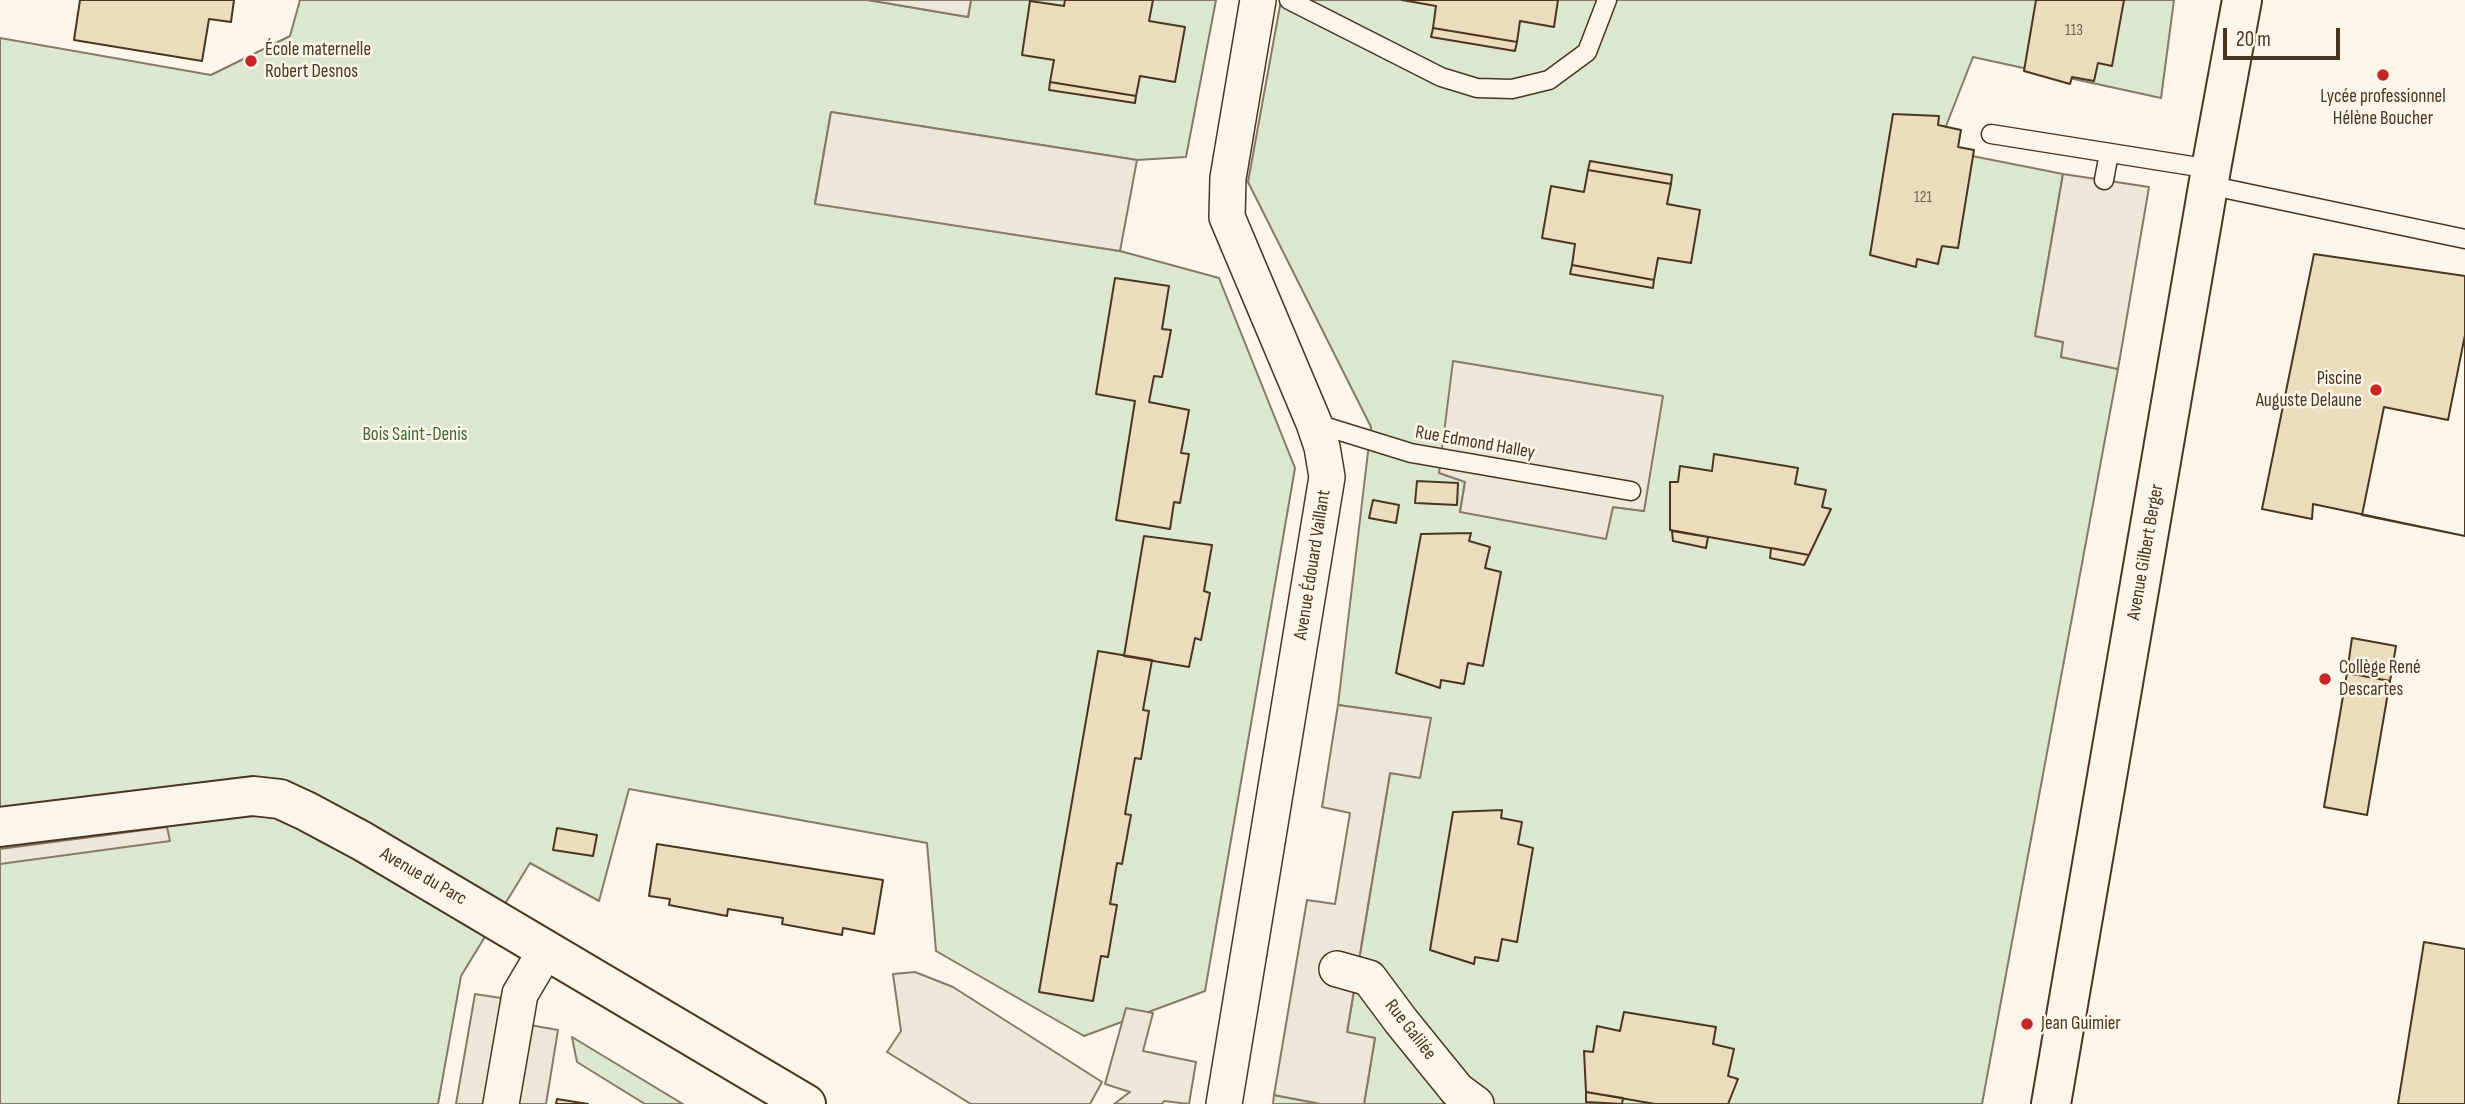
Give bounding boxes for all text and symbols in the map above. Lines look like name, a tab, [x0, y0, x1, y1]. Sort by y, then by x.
scale bar	[2227, 14, 2344, 58]
house number: 113	[2065, 21, 2083, 41]
text: 20 m	[2236, 27, 2271, 52]
place label: École maternelle Robert Desnos	[265, 39, 371, 83]
marker: École maternelle Robert Desnos	[243, 53, 259, 69]
marker: Lycée professionnel Hélène Boucher	[2375, 67, 2391, 83]
place label: Lycée professionnel Hélène Boucher	[2320, 86, 2446, 130]
house number: 121	[1914, 188, 1932, 208]
place label: Piscine Auguste Delaune	[2256, 368, 2362, 412]
marker: Piscine Auguste Delaune	[2368, 382, 2384, 398]
street label: Rue Edmond Halley	[1413, 421, 1537, 465]
park label: Bois Saint-Denis	[362, 424, 468, 446]
street label: Avenue Gilbert Berger	[2123, 482, 2169, 622]
street label: Avenue Édouard Vaillant	[1290, 488, 1336, 642]
place label: Collège René Descartes	[2339, 657, 2421, 701]
marker: Collège René Descartes	[2317, 671, 2333, 687]
street label: Avenue du Parc	[376, 843, 470, 911]
street label: Rue Galilée	[1379, 995, 1441, 1065]
place label: Jean Guimier	[2041, 1013, 2121, 1035]
marker: Jean Guimier	[2019, 1016, 2035, 1032]

